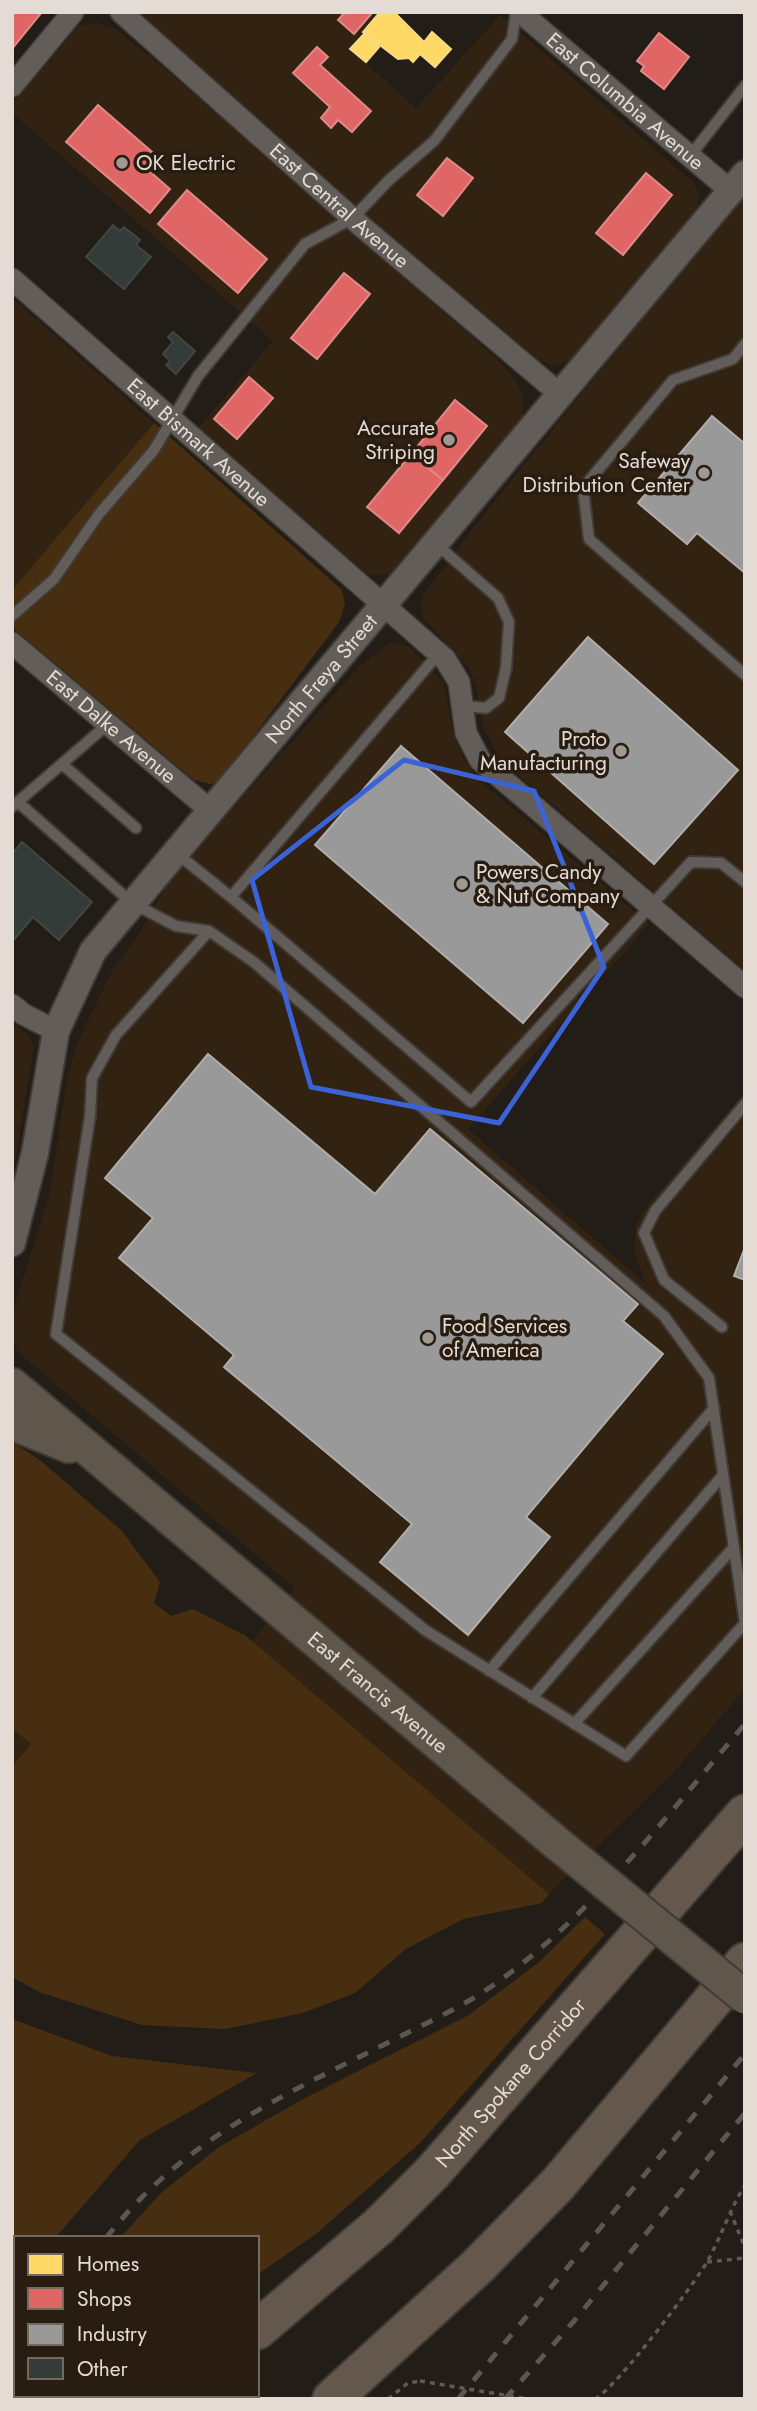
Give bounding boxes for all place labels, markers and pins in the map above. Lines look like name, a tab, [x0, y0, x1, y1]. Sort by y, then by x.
place label: OK Electric	[136, 148, 236, 178]
marker: OK Electric	[114, 155, 130, 171]
place label: Accurate Striping	[357, 413, 435, 467]
marker: Accurate Striping	[441, 432, 457, 448]
place label: Safeway Distribution Center	[523, 446, 691, 500]
marker: Safeway Distribution Center	[696, 465, 712, 481]
place label: Proto Manufacturing	[480, 724, 607, 778]
marker: Proto Manufacturing	[613, 743, 629, 759]
place label: Powers Candy & Nut Company	[476, 857, 620, 911]
marker: Powers Candy & Nut Company	[454, 876, 470, 892]
place label: Food Services of America	[442, 1311, 567, 1365]
marker: Food Services of America	[420, 1330, 436, 1346]

